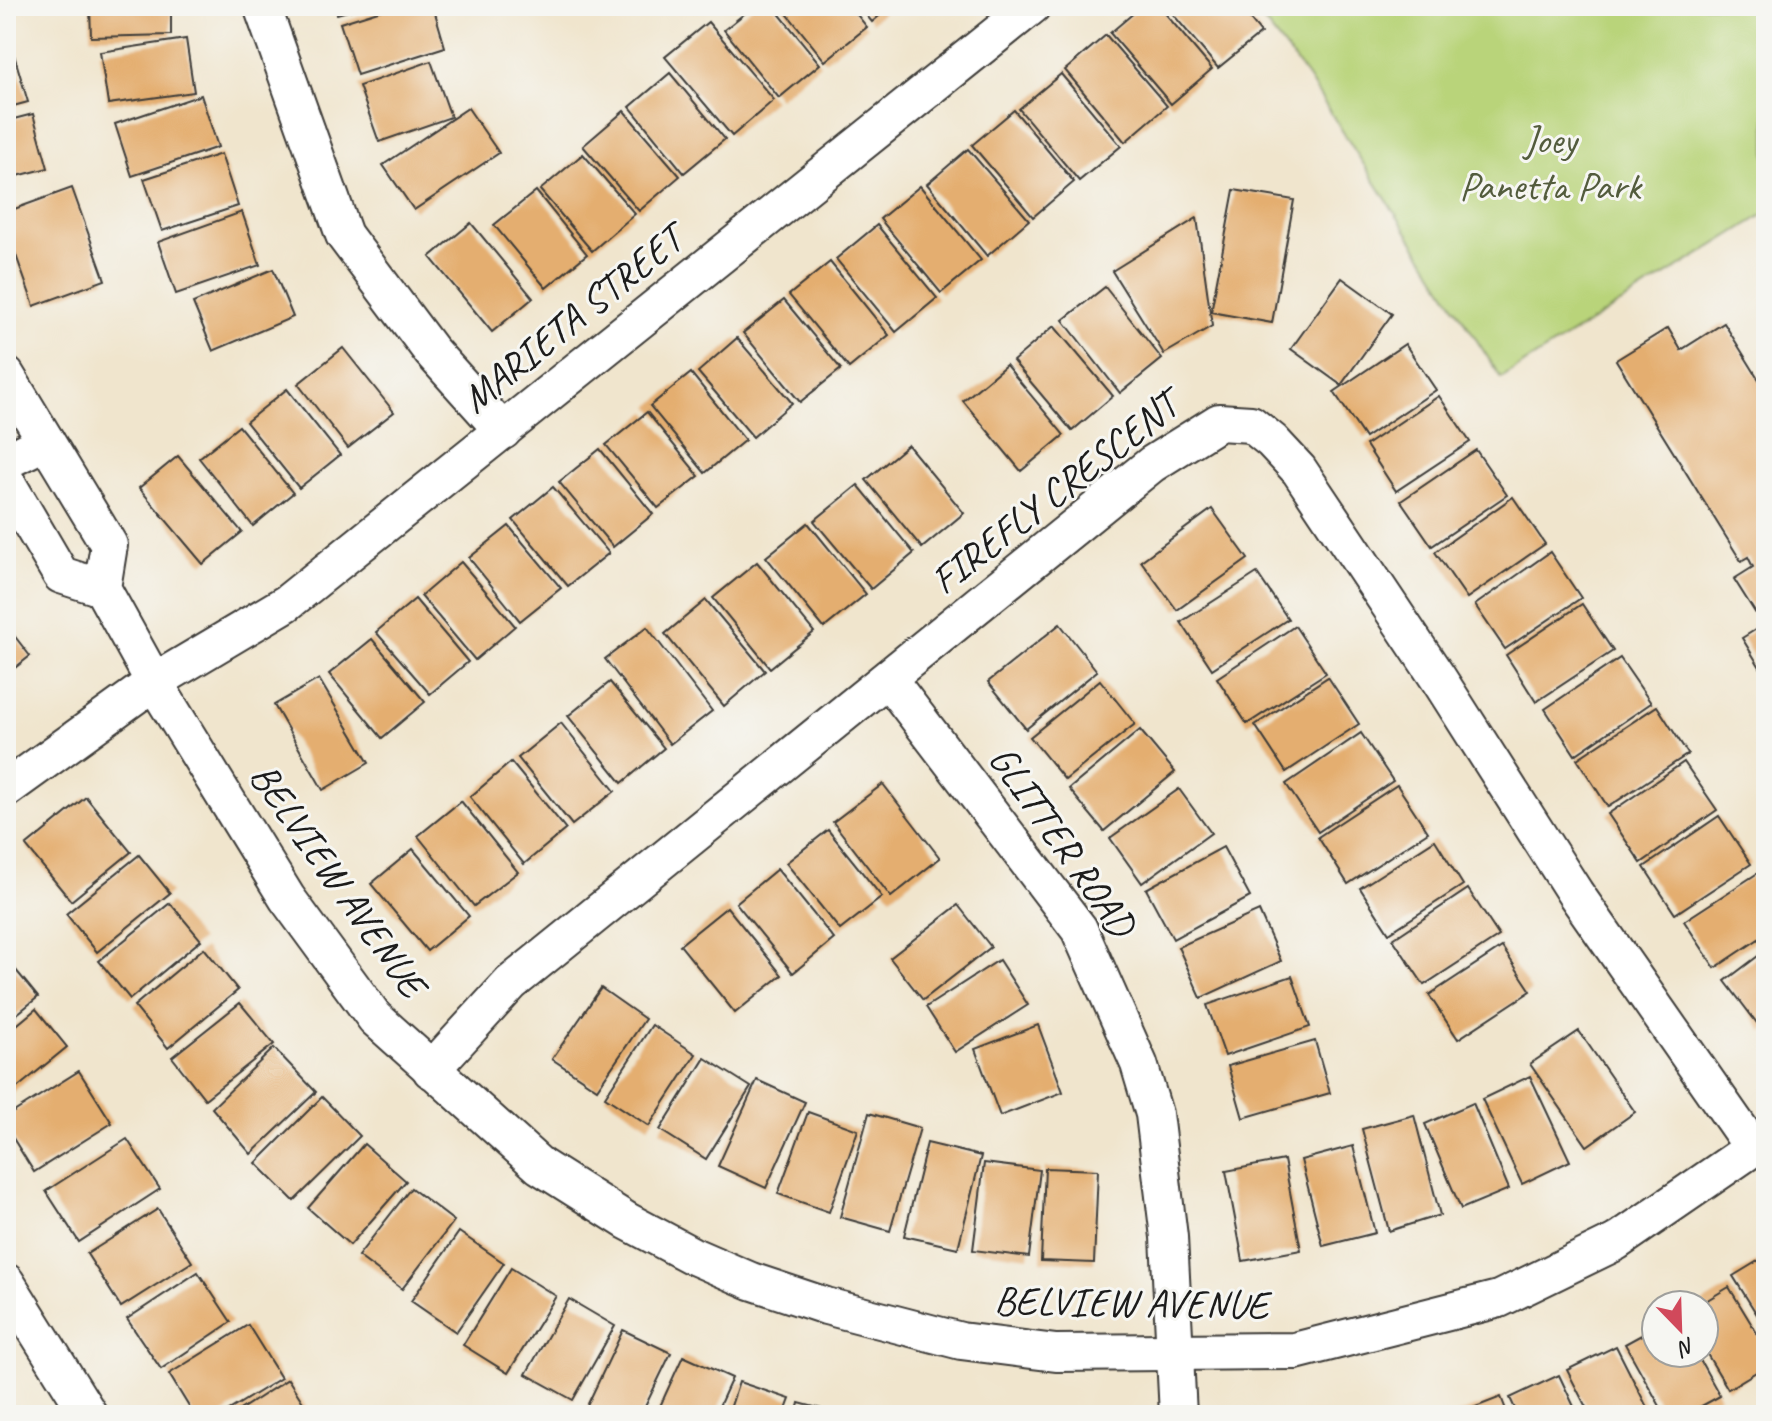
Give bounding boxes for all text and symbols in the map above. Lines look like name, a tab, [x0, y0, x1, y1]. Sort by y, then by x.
park label: Joey Panetta Park	[1459, 115, 1643, 211]
street label: MARIETA STREET	[451, 210, 699, 423]
street label: FIREFLY CRESCENT	[921, 375, 1195, 605]
street label: GLITTER ROAD	[978, 736, 1148, 948]
street label: BELVIEW AVENUE	[239, 754, 440, 1010]
street label: BELVIEW AVENUE	[994, 1276, 1273, 1330]
north arrow	[1640, 1289, 1720, 1369]
text: N	[1673, 1331, 1699, 1363]

